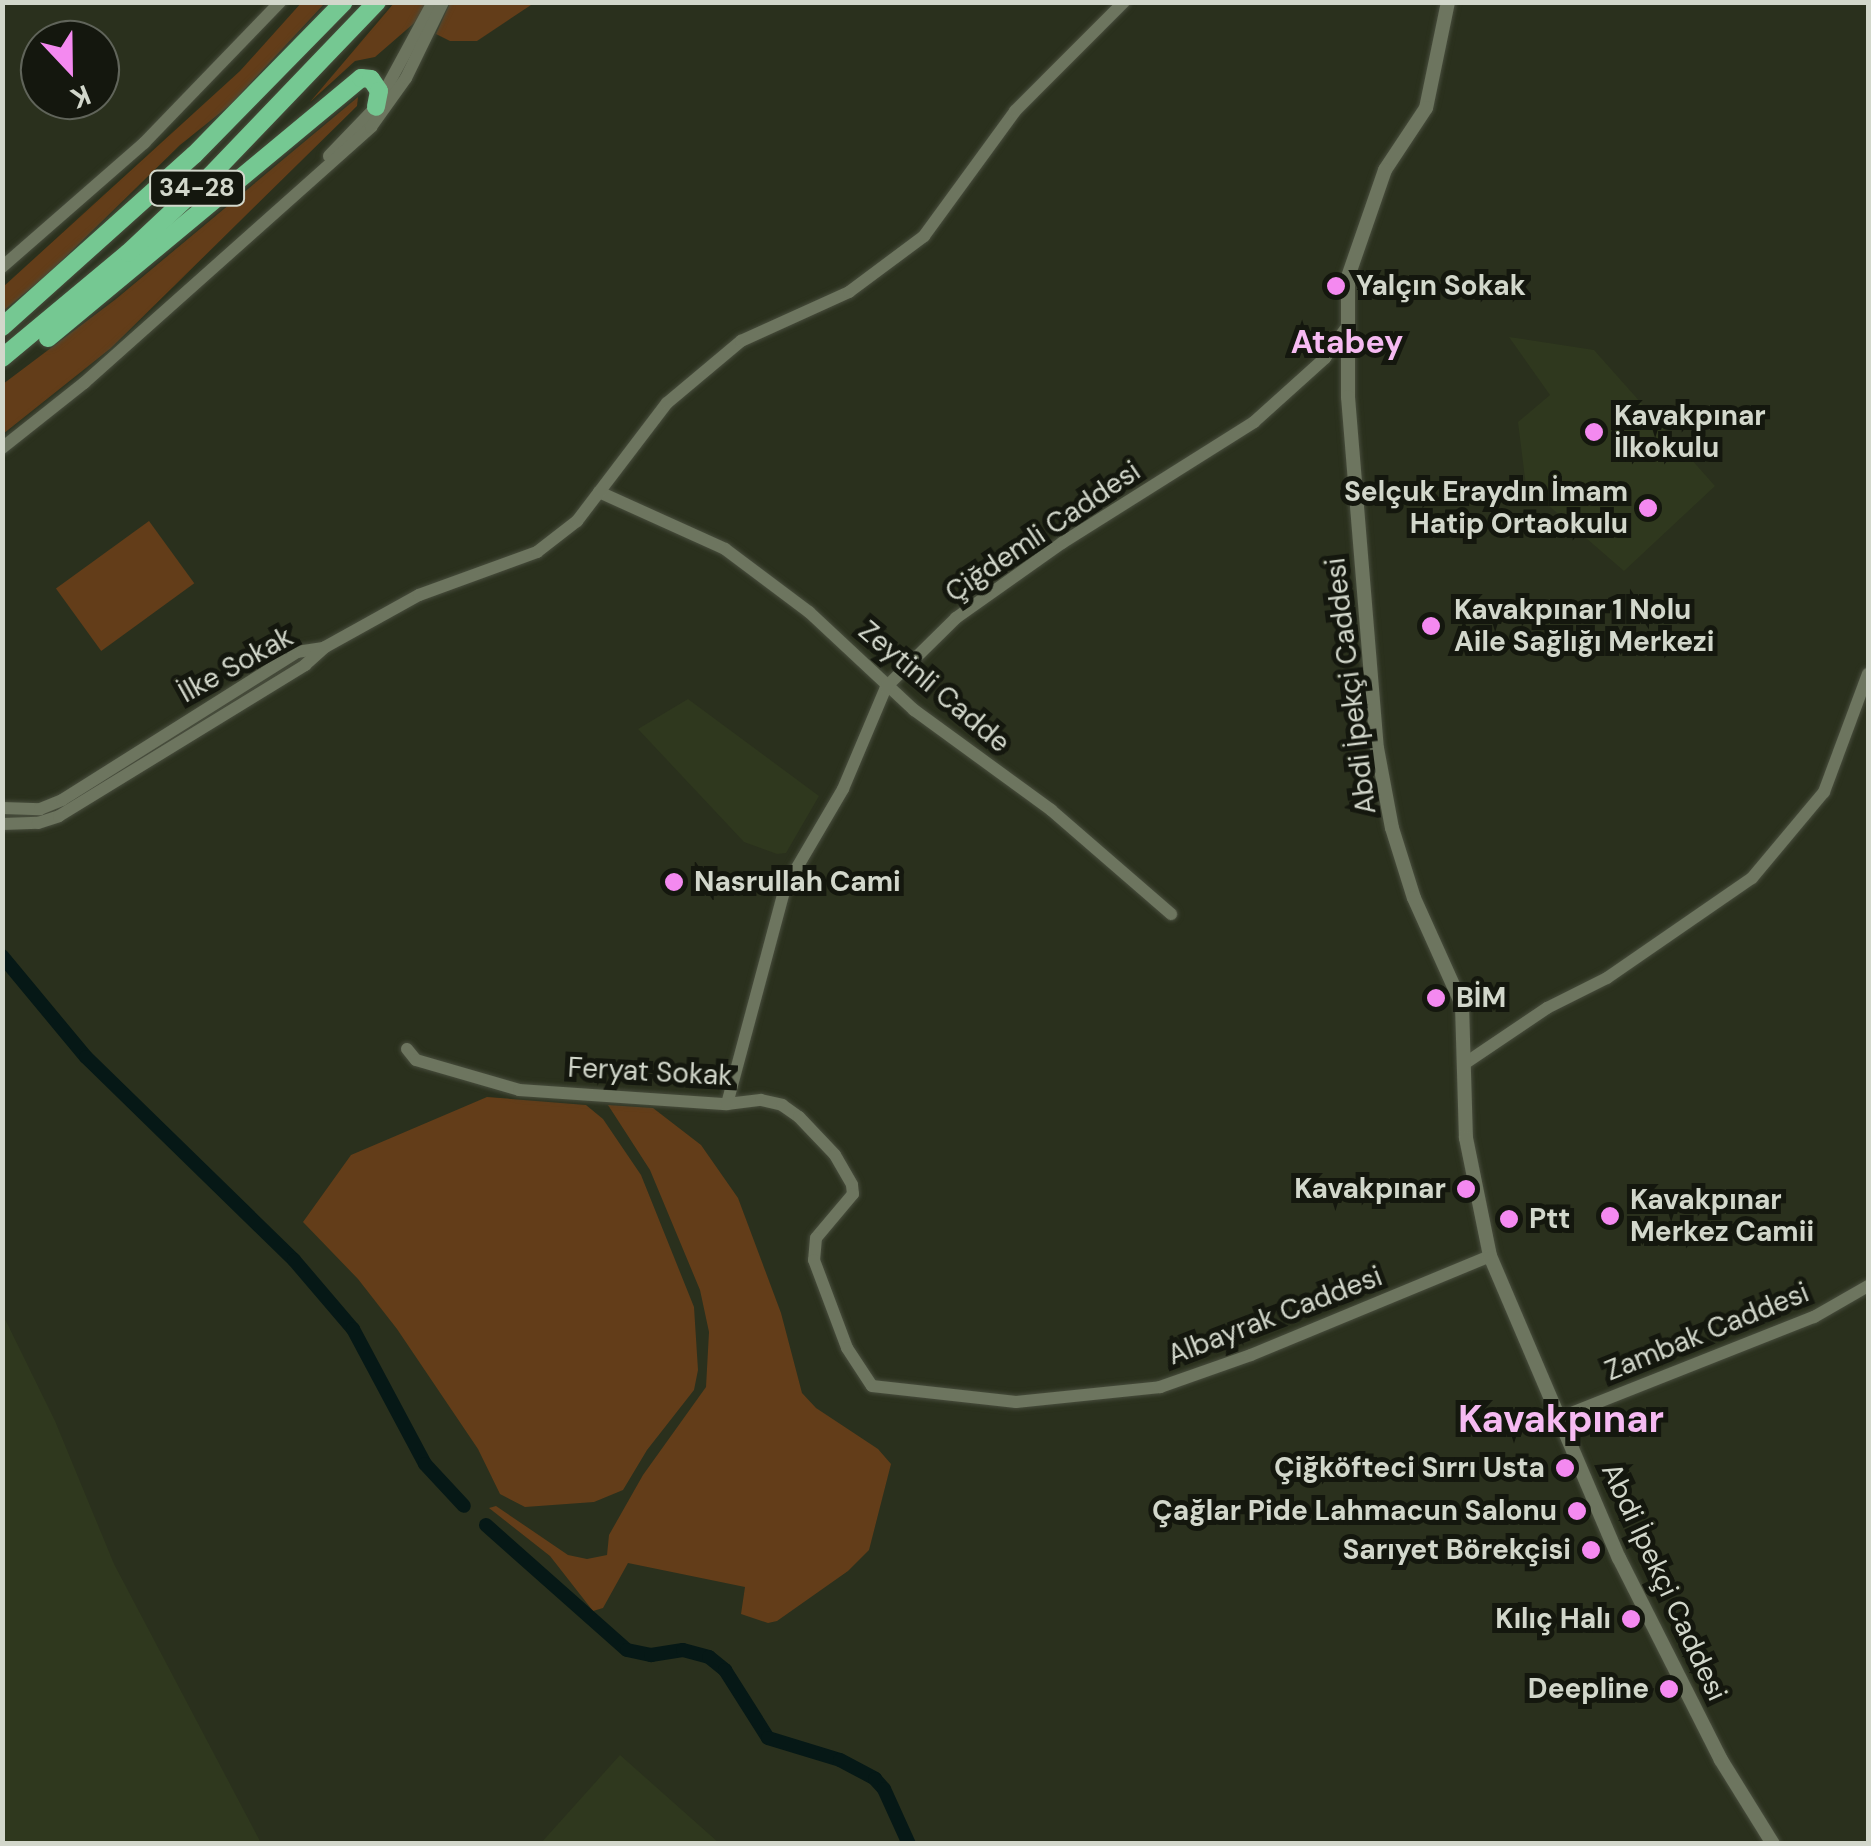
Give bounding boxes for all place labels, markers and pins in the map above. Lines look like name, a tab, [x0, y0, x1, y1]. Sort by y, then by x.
place label: Yalçın Sokak	[1356, 269, 1526, 303]
marker: Yalçın Sokak	[1325, 275, 1347, 297]
place label: Kavakpınar İlkokulu	[1614, 399, 1766, 465]
marker: Kavakpınar İlkokulu	[1583, 421, 1605, 443]
place label: Selçuk Eraydın İmam Hatip Ortaokulu	[1344, 475, 1628, 541]
marker: Selçuk Eraydın İmam Hatip Ortaokulu	[1637, 497, 1659, 519]
place label: Kavakpınar 1 Nolu Aile Sağlığı Merkezi	[1454, 593, 1715, 659]
marker: Kavakpınar 1 Nolu Aile Sağlığı Merkezi	[1418, 613, 1444, 639]
place label: Nasrullah Cami	[694, 865, 901, 899]
marker: Nasrullah Cami	[663, 871, 685, 893]
place label: BİM	[1456, 981, 1506, 1015]
marker: BİM	[1425, 987, 1447, 1009]
place label: Kavakpınar	[1294, 1172, 1446, 1206]
marker: Kavakpınar	[1455, 1178, 1477, 1200]
place label: Kavakpınar Merkez Camii	[1630, 1183, 1814, 1249]
place label: Ptt	[1529, 1202, 1570, 1236]
marker: Kavakpınar Merkez Camii	[1599, 1205, 1621, 1227]
marker: Ptt	[1498, 1208, 1520, 1230]
place label: Çiğköfteci Sırrı Usta	[1274, 1451, 1545, 1485]
marker: Çiğköfteci Sırrı Usta	[1554, 1457, 1576, 1479]
place label: Çağlar Pide Lahmacun Salonu	[1152, 1494, 1557, 1528]
marker: Çağlar Pide Lahmacun Salonu	[1566, 1500, 1588, 1522]
place label: Sarıyet Börekçisi	[1342, 1533, 1571, 1567]
marker: Sarıyet Börekçisi	[1580, 1539, 1602, 1561]
place label: Kılıç Halı	[1495, 1602, 1611, 1636]
marker: Kılıç Halı	[1620, 1608, 1642, 1630]
place label: Deepline	[1528, 1672, 1649, 1706]
marker: Deepline	[1658, 1678, 1680, 1700]

